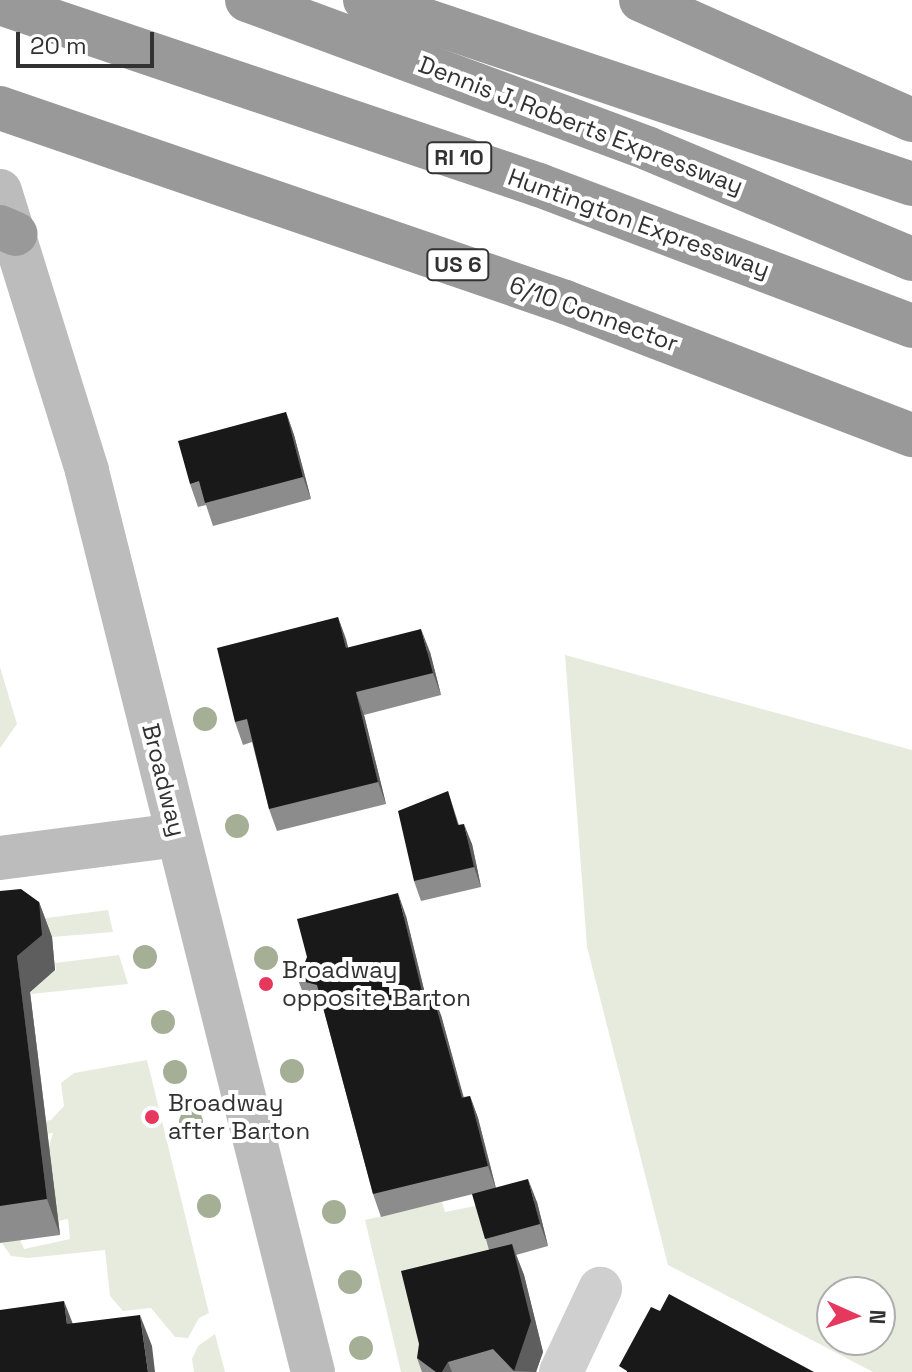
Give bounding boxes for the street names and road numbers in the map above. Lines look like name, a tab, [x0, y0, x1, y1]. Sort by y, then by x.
street label: Dennis J. Roberts Expressway	[414, 50, 748, 200]
road number: RI 10	[425, 140, 493, 176]
street label: Huntington Expressway	[504, 162, 774, 284]
road number: US 6	[426, 247, 490, 283]
street label: 6/10 Connector	[506, 270, 682, 358]
street label: Broadway	[136, 721, 192, 839]

